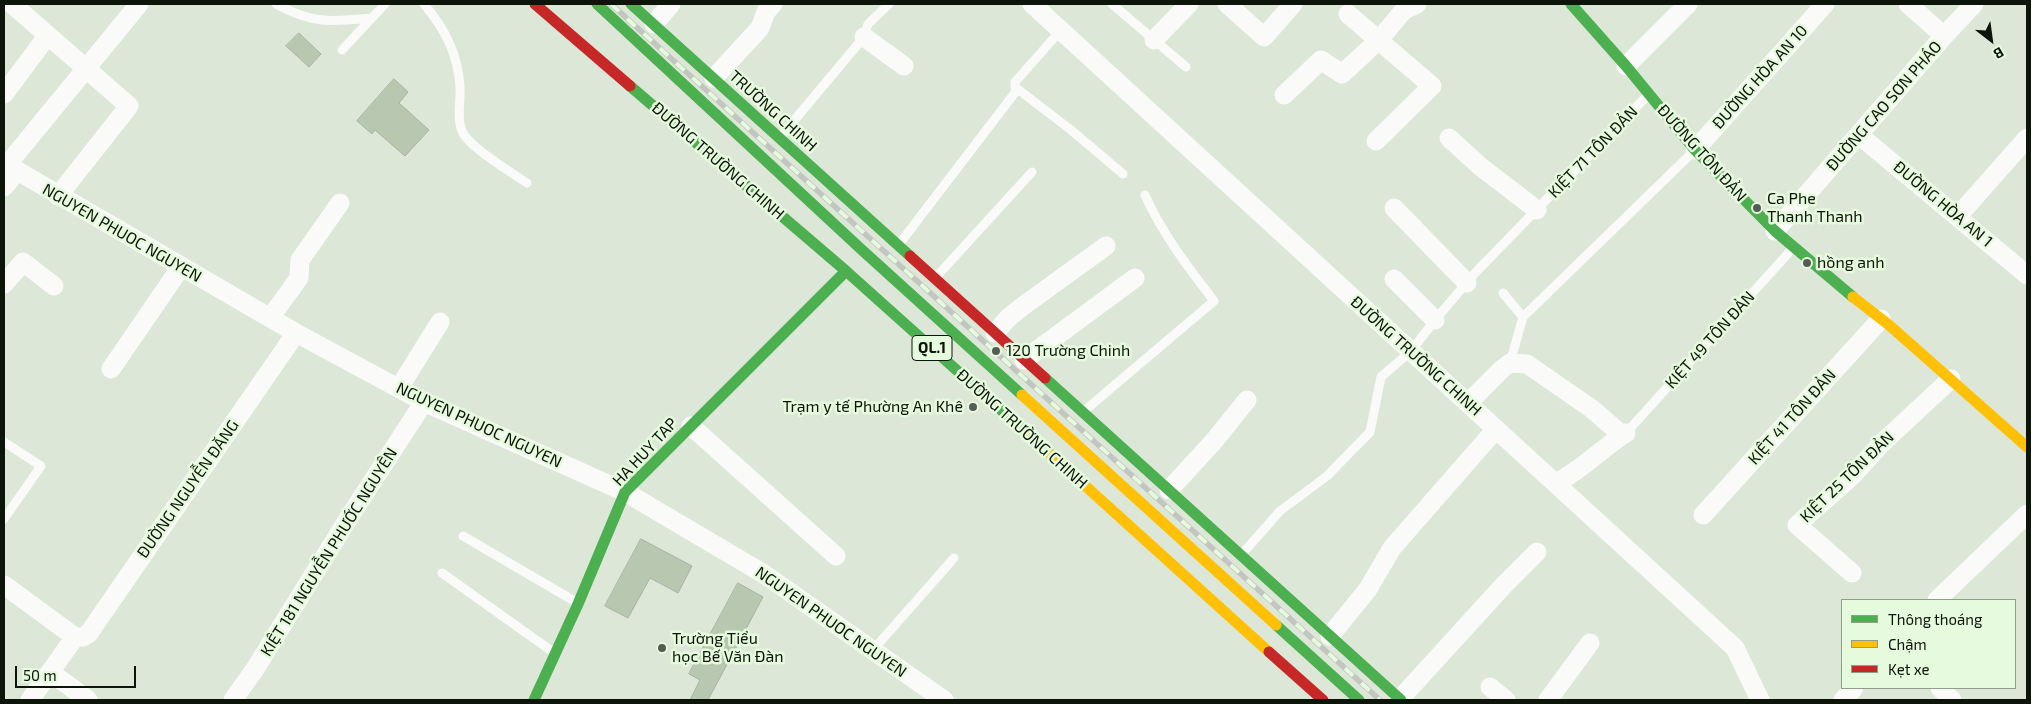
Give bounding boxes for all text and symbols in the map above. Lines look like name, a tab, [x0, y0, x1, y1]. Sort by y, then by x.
north arrow	[1966, 15, 2016, 65]
street label: ĐƯỜNG HÒA AN 10	[1708, 21, 1812, 133]
street label: ĐƯỜNG CAO SƠN PHÁO	[1822, 37, 1946, 175]
text: B	[1991, 44, 2007, 63]
street label: TRƯỜNG CHINH	[725, 66, 821, 156]
street label: ĐƯỜNG TRƯỜNG CHINH	[648, 98, 788, 224]
street label: ĐƯỜNG TÔN ĐẢN	[1653, 101, 1751, 205]
street label: KIỆT 71 TÔN ĐẢN	[1544, 102, 1642, 202]
street label: ĐƯỜNG HÒA AN 1	[1890, 157, 1996, 251]
street label: NGUYEN PHUOC NGUYEN	[39, 180, 205, 286]
place label: Ca Phe Thanh Thanh	[1767, 189, 1863, 227]
marker: Ca Phe Thanh Thanh	[1751, 202, 1763, 214]
place label: hồng anh	[1817, 253, 1885, 273]
marker: hồng anh	[1801, 257, 1813, 269]
street label: KIỆT 49 TÔN ĐẢN	[1661, 287, 1759, 393]
street label: ĐƯỜNG TRƯỜNG CHINH	[1347, 292, 1485, 420]
road number: QL.1	[912, 336, 952, 360]
place label: 120 Trường Chinh	[1006, 341, 1130, 361]
marker: 120 Trường Chinh	[990, 345, 1002, 357]
street label: ĐƯỜNG TRƯỜNG CHINH	[953, 365, 1091, 493]
street label: KIỆT 41 TÔN ĐẢN	[1744, 365, 1840, 469]
street label: NGUYEN PHUOC NGUYEN	[393, 378, 565, 472]
place label: Trạm y tế Phường An Khê	[783, 397, 963, 417]
marker: Trạm y tế Phường An Khê	[967, 401, 979, 413]
street label: HA HUY TAP	[609, 414, 681, 490]
street label: ĐƯỜNG NGUYỄN ĐĂNG	[133, 416, 243, 562]
street label: KIỆT 25 TÔN ĐẢN	[1796, 427, 1898, 527]
street label: KIỆT 181 NGUYỄN PHƯỚC NGUYÊN	[257, 444, 401, 660]
street label: NGUYEN PHUOC NGUYEN	[752, 562, 910, 682]
legend	[1841, 599, 2016, 689]
text: Thông thoáng	[1888, 610, 1982, 628]
place label: Trường Tiểu học Bế Văn Đàn	[672, 629, 784, 667]
text: Chậm	[1888, 635, 1927, 653]
marker: Trường Tiểu học Bế Văn Đàn	[656, 642, 668, 654]
scale bar	[18, 656, 139, 688]
text: Kẹt xe	[1888, 660, 1930, 678]
text: 50 m	[23, 666, 57, 684]

